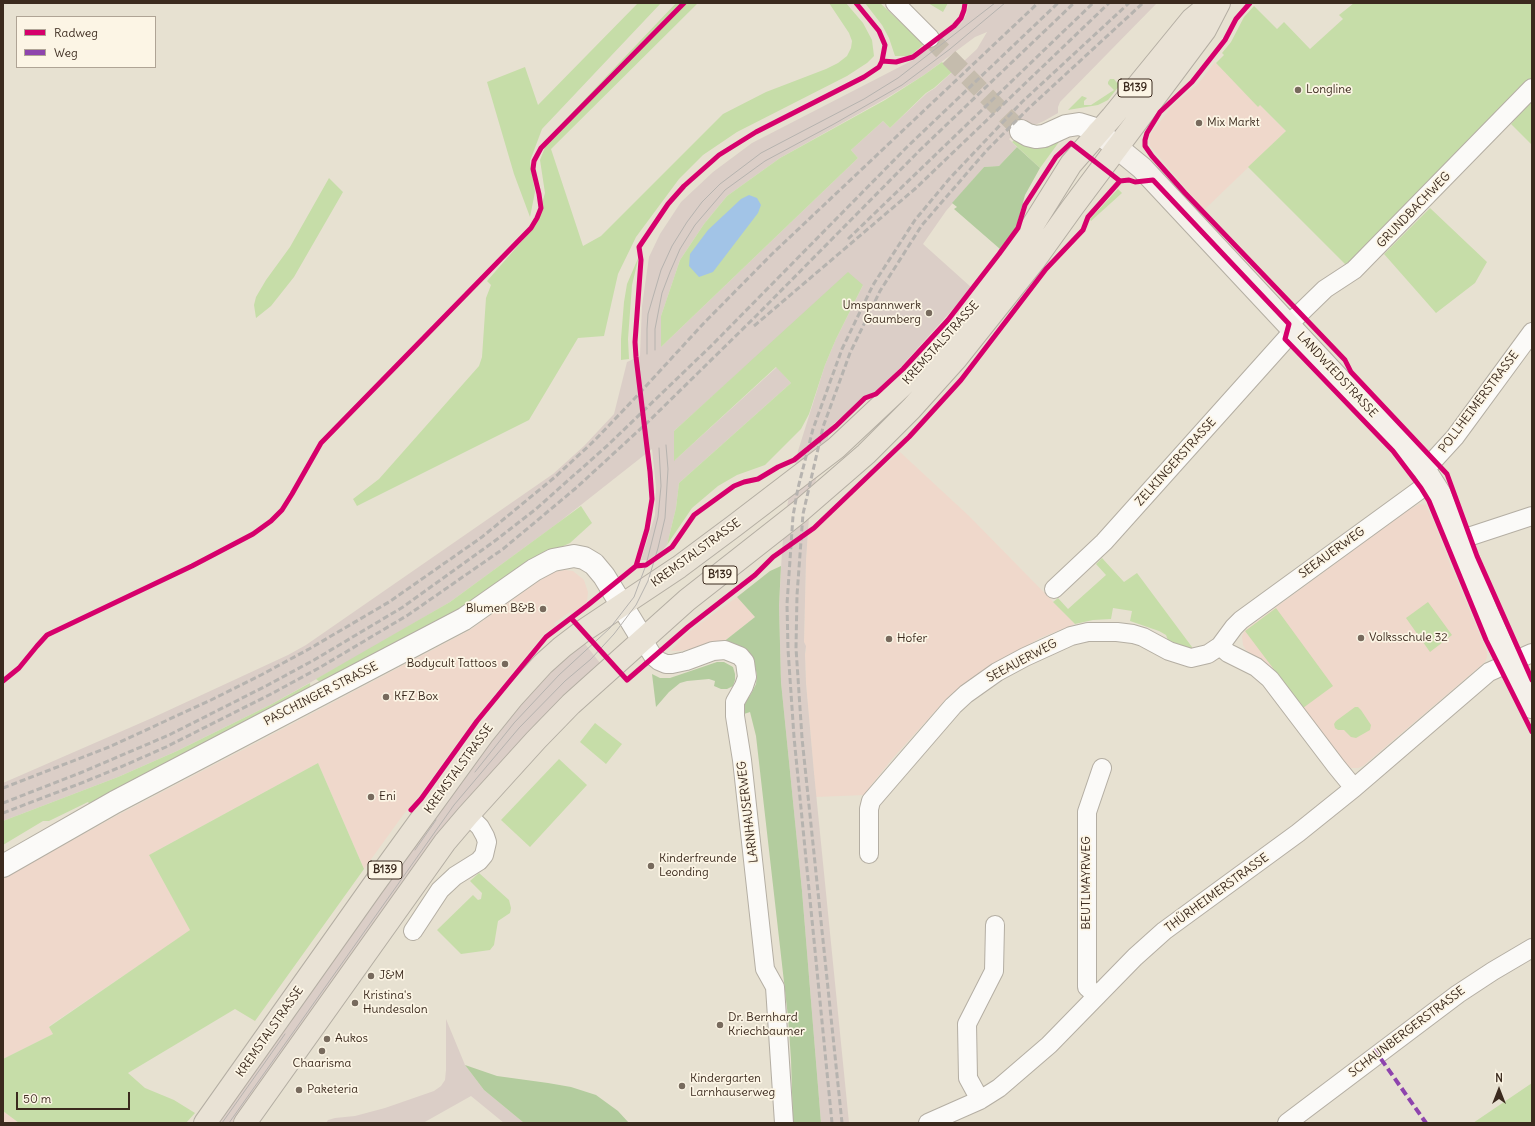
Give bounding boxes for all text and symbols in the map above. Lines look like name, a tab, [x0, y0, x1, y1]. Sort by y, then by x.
legend	[16, 16, 156, 68]
text: Radweg	[54, 25, 98, 40]
text: Weg	[54, 45, 78, 60]
road number: B139	[1118, 79, 1152, 97]
place label: Longline	[1306, 83, 1352, 97]
marker: Longline	[1293, 85, 1303, 95]
place label: Mix Markt	[1207, 116, 1260, 130]
marker: Mix Markt	[1194, 118, 1204, 128]
street label: GRUNDBACHWEG	[1374, 169, 1454, 251]
street label: KREMSTALSTRASSE	[900, 298, 982, 388]
place label: Umspannwerk Gaumberg	[843, 299, 921, 327]
marker: Umspannwerk Gaumberg	[924, 308, 934, 318]
street label: LANDWIEDSTRASSE	[1294, 329, 1380, 421]
street label: POLLHEIMERSTRASSE	[1436, 348, 1522, 456]
street label: ZELKINGERSTRASSE	[1133, 415, 1219, 509]
street label: KREMSTALSTRASSE	[648, 516, 744, 590]
street label: SEEAUERWEG	[1296, 524, 1368, 582]
road number: B139	[703, 566, 737, 584]
place label: Blumen B&B	[466, 602, 535, 616]
marker: Blumen B&B	[538, 604, 548, 614]
place label: Volksschule 32	[1369, 631, 1448, 645]
place label: Hofer	[897, 632, 927, 646]
marker: Volksschule 32	[1356, 633, 1366, 643]
marker: Hofer	[884, 634, 894, 644]
street label: SEEAUERWEG	[984, 636, 1060, 686]
place label: Bodycult Tattoos	[406, 657, 497, 671]
street label: PASCHINGER STRASSE	[262, 659, 380, 729]
marker: Bodycult Tattoos	[500, 659, 510, 669]
place label: KFZ Box	[394, 690, 438, 704]
marker: KFZ Box	[381, 692, 391, 702]
street label: KREMSTALSTRASSE	[422, 721, 496, 817]
street label: LARNHAUSERWEG	[735, 760, 761, 864]
place label: Eni	[379, 790, 396, 804]
marker: Eni	[366, 792, 376, 802]
street label: BEUTLMAYRWEG	[1080, 836, 1094, 930]
street label: THÜRHEIMERSTRASSE	[1162, 851, 1272, 935]
place label: Kinderfreunde Leonding	[659, 852, 737, 880]
road number: B139	[368, 861, 402, 879]
marker: Kinderfreunde Leonding	[646, 861, 656, 871]
place label: J&M	[379, 969, 404, 983]
marker: J&M	[366, 971, 376, 981]
street label: KREMSTALSTRASSE	[233, 984, 307, 1080]
street label: SCHAUNBERGERSTRASSE	[1346, 984, 1468, 1080]
place label: Kristina's Hundesalon	[363, 989, 428, 1017]
marker: Kristina's Hundesalon	[350, 998, 360, 1008]
place label: Dr. Bernhard Kriechbaumer	[728, 1011, 805, 1039]
marker: Dr. Bernhard Kriechbaumer	[715, 1020, 725, 1030]
place label: Aukos	[335, 1032, 368, 1046]
marker: Aukos	[322, 1034, 332, 1044]
marker: Chaarisma	[317, 1046, 327, 1056]
place label: Chaarisma	[293, 1057, 351, 1071]
north arrow	[1479, 1070, 1519, 1110]
text: N	[1495, 1071, 1503, 1085]
place label: Kindergarten Larnhauserweg	[690, 1072, 775, 1100]
marker: Kindergarten Larnhauserweg	[677, 1081, 687, 1091]
place label: Paketeria	[307, 1083, 358, 1097]
scale bar	[18, 1084, 132, 1110]
marker: Paketeria	[294, 1085, 304, 1095]
text: 50 m	[23, 1091, 51, 1106]

